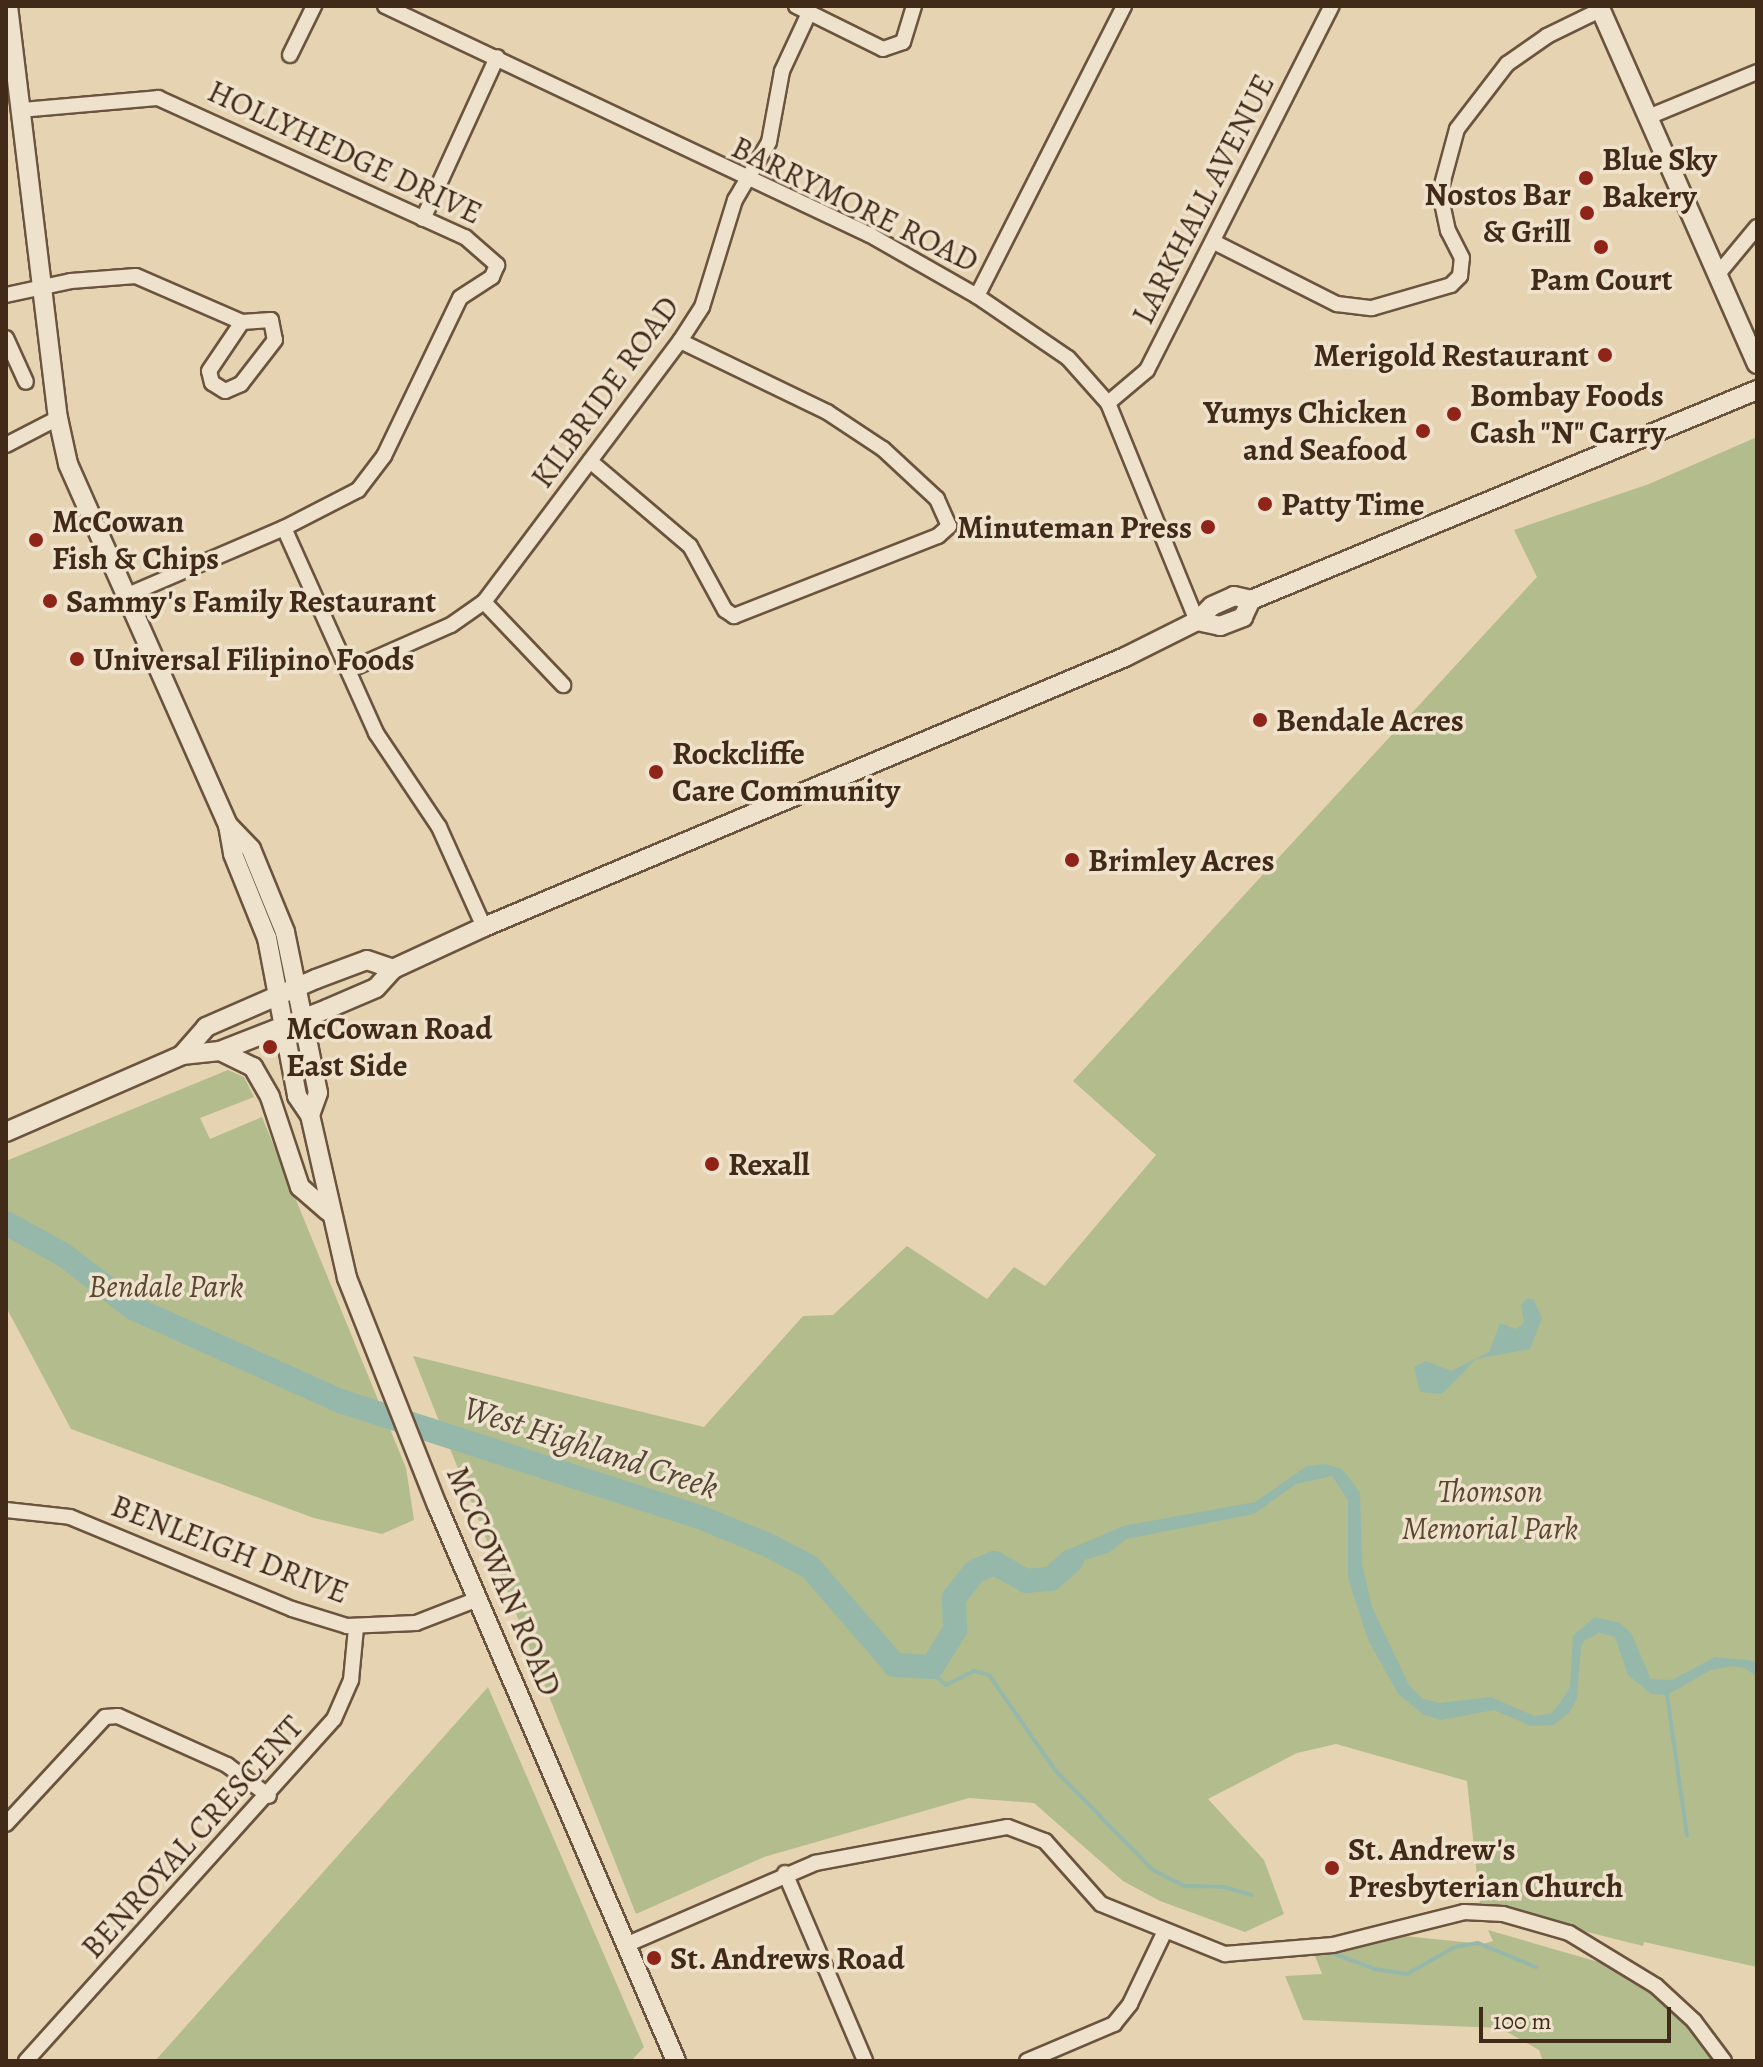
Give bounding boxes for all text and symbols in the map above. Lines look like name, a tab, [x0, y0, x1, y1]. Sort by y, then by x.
street label: LARKHALL AVENUE	[1123, 68, 1283, 330]
street label: HOLLYHEDGE DRIVE	[202, 72, 488, 232]
street label: BARRYMORE ROAD	[725, 128, 985, 280]
place label: Blue Sky Bakery	[1602, 141, 1717, 216]
marker: Blue Sky Bakery	[1577, 169, 1595, 187]
place label: Nostos Bar & Grill	[1424, 176, 1571, 251]
marker: Nostos Bar & Grill	[1578, 204, 1596, 222]
marker: Pam Court	[1592, 238, 1610, 256]
place label: Pam Court	[1530, 260, 1672, 298]
street label: KILBRIDE ROAD	[523, 289, 687, 495]
place label: Merigold Restaurant	[1314, 336, 1589, 374]
marker: Merigold Restaurant	[1596, 346, 1614, 364]
place label: Bombay Foods Cash "N" Carry	[1470, 377, 1667, 452]
place label: Yumys Chicken and Seafood	[1203, 394, 1407, 469]
marker: Bombay Foods Cash "N" Carry	[1445, 405, 1463, 423]
marker: Yumys Chicken and Seafood	[1414, 422, 1432, 440]
place label: Patty Time	[1281, 485, 1425, 523]
marker: Patty Time	[1256, 495, 1274, 513]
place label: McCowan Fish & Chips	[52, 503, 219, 578]
place label: Minuteman Press	[957, 508, 1192, 546]
marker: Minuteman Press	[1199, 518, 1217, 536]
marker: McCowan Fish & Chips	[27, 531, 45, 549]
place label: Sammy's Family Restaurant	[66, 582, 436, 620]
marker: Sammy's Family Restaurant	[41, 592, 59, 610]
place label: Universal Filipino Foods	[93, 640, 415, 678]
marker: Universal Filipino Foods	[68, 650, 86, 668]
place label: Bendale Acres	[1276, 701, 1464, 739]
marker: Bendale Acres	[1251, 711, 1269, 729]
place label: Rockcliffe Care Community	[672, 735, 900, 810]
marker: Rockcliffe Care Community	[647, 763, 665, 781]
place label: Brimley Acres	[1088, 841, 1275, 879]
marker: Brimley Acres	[1063, 851, 1081, 869]
place label: McCowan Road East Side	[286, 1010, 492, 1085]
marker: McCowan Road East Side	[261, 1038, 279, 1056]
place label: Rexall	[728, 1145, 810, 1183]
marker: Rexall	[703, 1155, 721, 1173]
park label: Bendale Park	[88, 1267, 244, 1305]
water label: West Highland Creek	[459, 1387, 723, 1507]
street label: MCCOWAN ROAD	[438, 1460, 570, 1702]
park label: Thomson Memorial Park	[1402, 1473, 1578, 1548]
street label: BENLEIGH DRIVE	[106, 1486, 354, 1612]
street label: BENROYAL CRESCENT	[73, 1708, 311, 1966]
place label: St. Andrew's Presbyterian Church	[1348, 1831, 1623, 1906]
marker: St. Andrew's Presbyterian Church	[1323, 1859, 1341, 1877]
place label: St. Andrews Road	[670, 1939, 905, 1977]
marker: St. Andrews Road	[645, 1949, 663, 1967]
scale bar	[1483, 1991, 1675, 2041]
text: 100 m	[1493, 2005, 1552, 2037]

